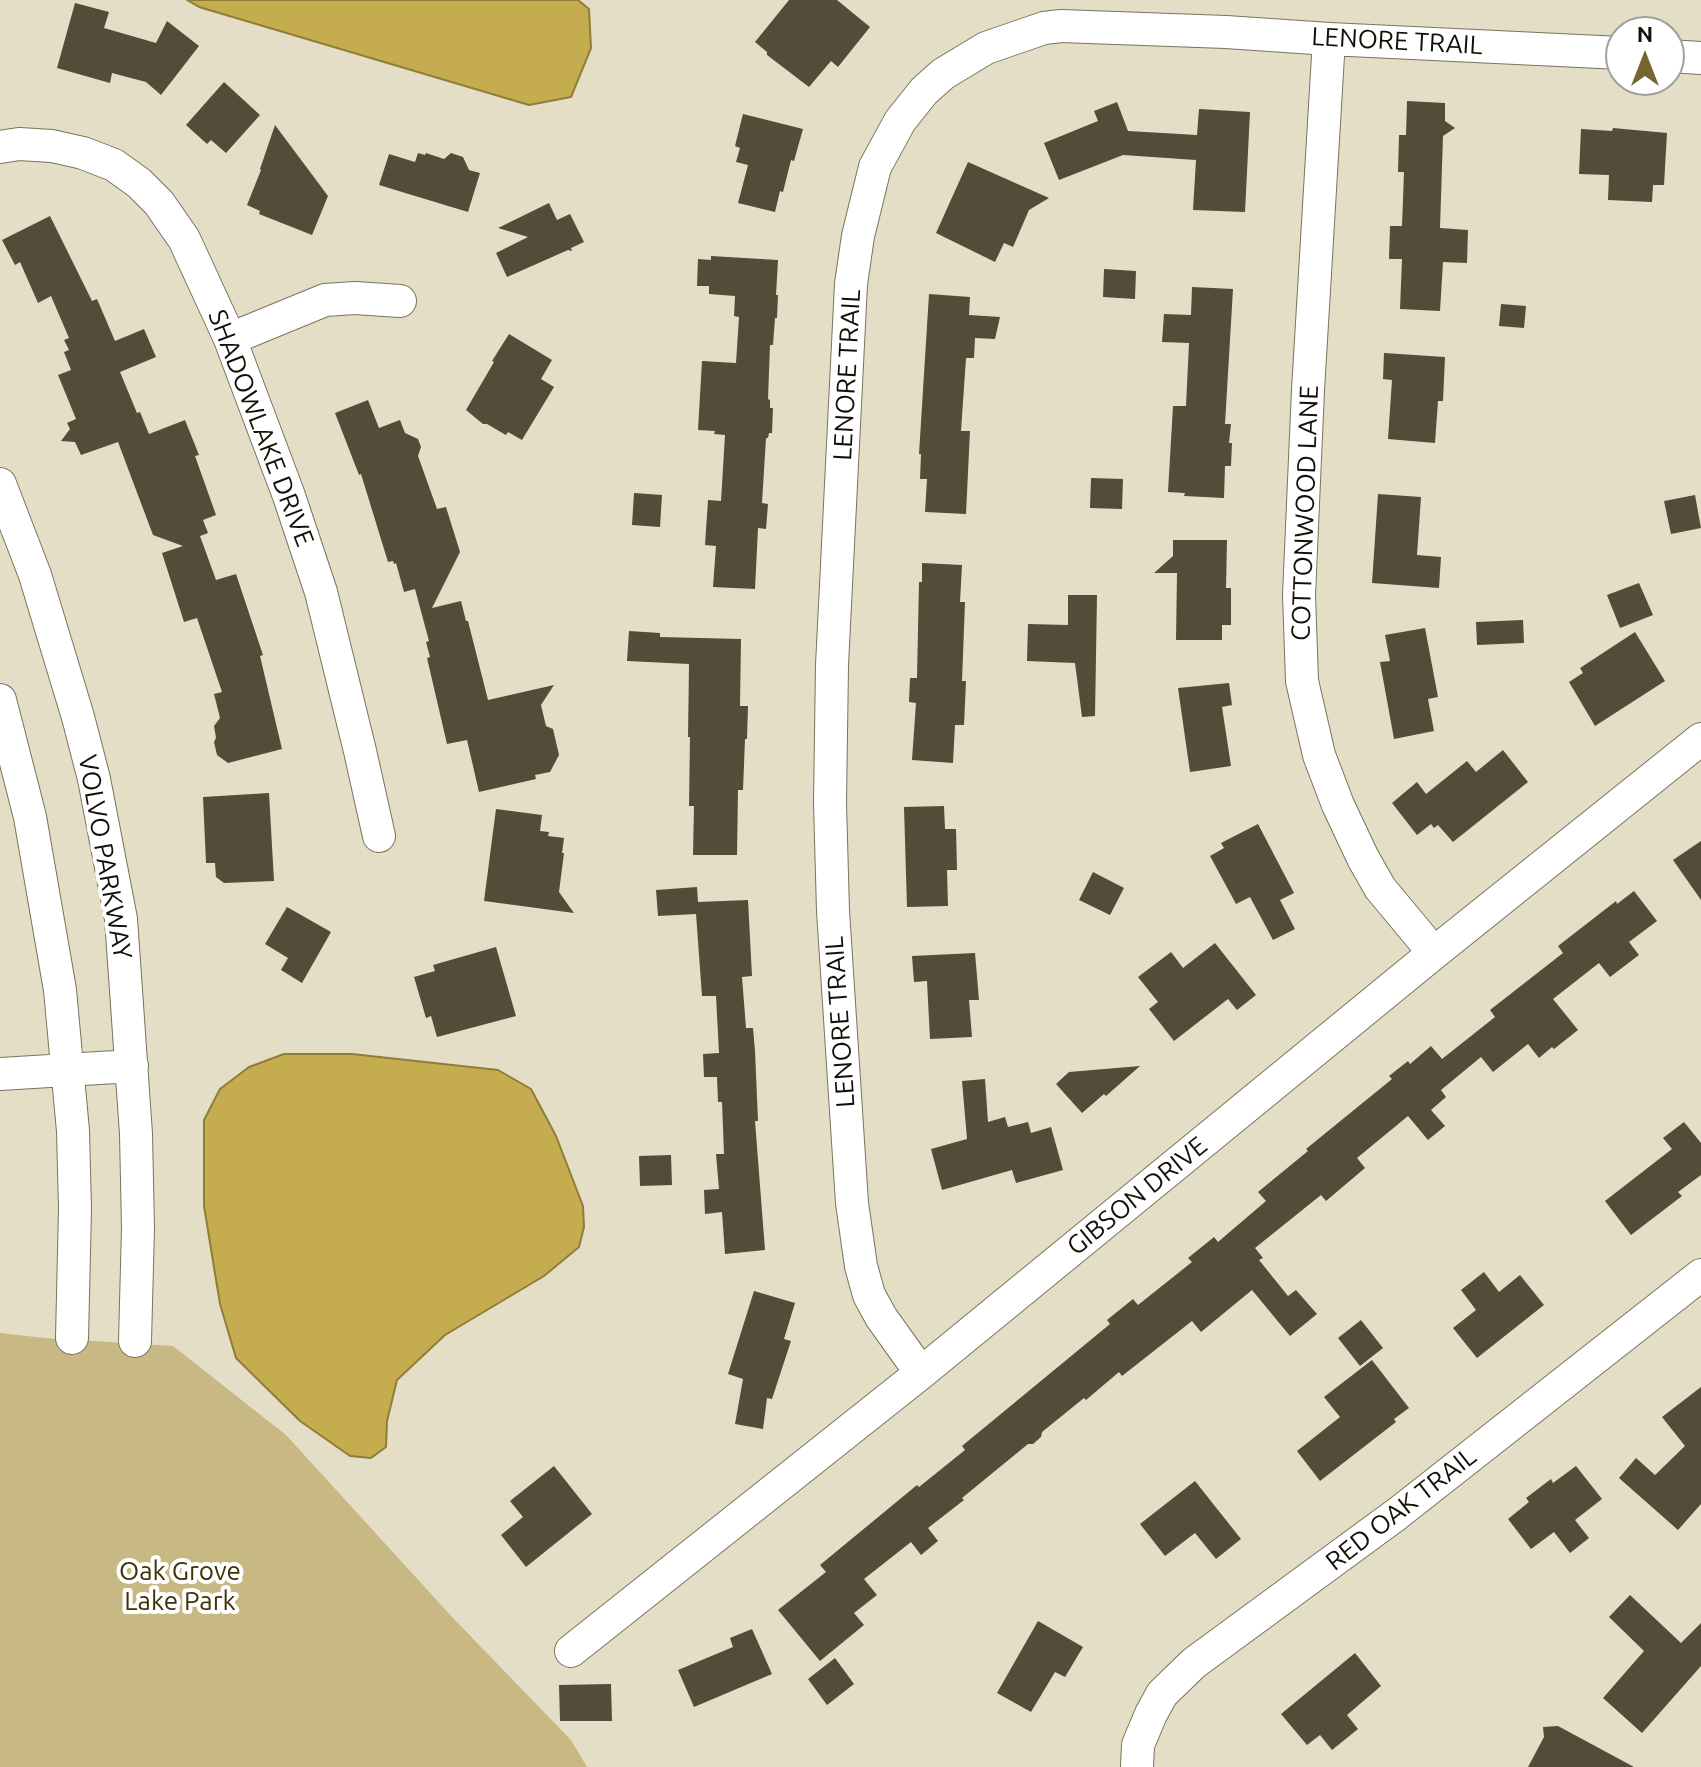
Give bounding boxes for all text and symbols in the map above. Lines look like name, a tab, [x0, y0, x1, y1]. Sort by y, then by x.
north arrow	[1605, 16, 1685, 96]
street label: LENORE TRAIL	[1311, 21, 1483, 61]
text: N	[1637, 21, 1653, 46]
street label: LENORE TRAIL	[827, 289, 867, 461]
street label: SHADOWLAKE DRIVE	[202, 305, 320, 551]
street label: COTTONWOOD LANE	[1285, 385, 1325, 641]
street label: VOLVO PARKWAY	[72, 752, 138, 962]
street label: LENORE TRAIL	[818, 935, 862, 1109]
street label: GIBSON DRIVE	[1061, 1130, 1213, 1262]
street label: RED OAK TRAIL	[1320, 1441, 1482, 1577]
park label: Oak Grove Lake Park	[119, 1555, 241, 1616]

